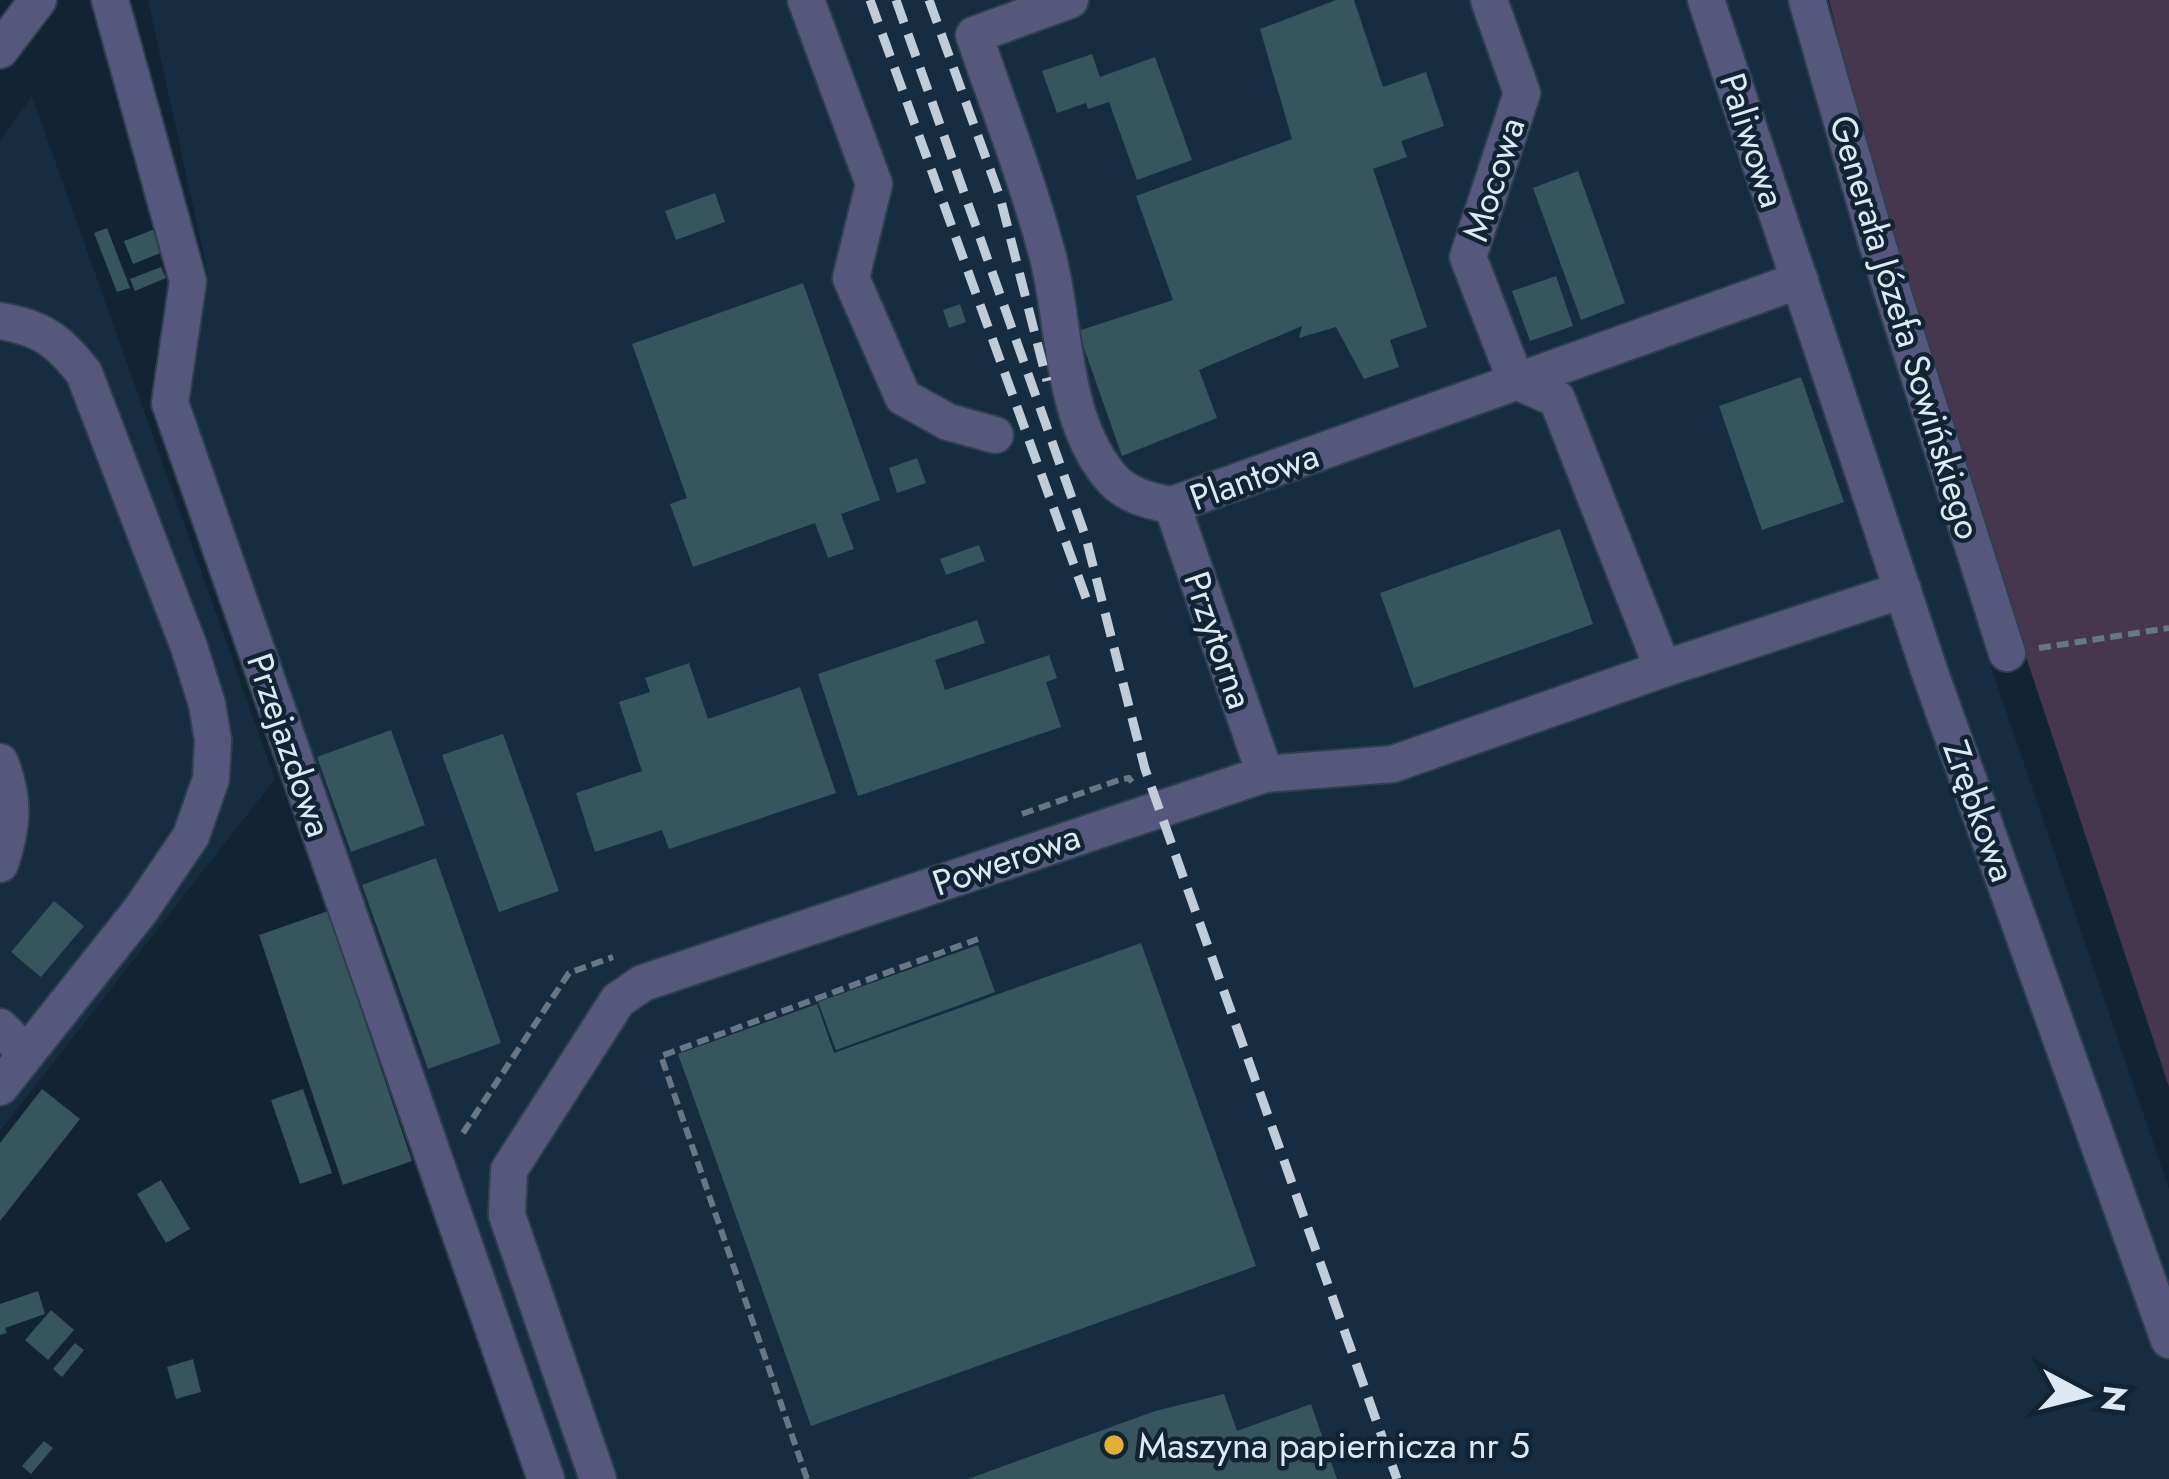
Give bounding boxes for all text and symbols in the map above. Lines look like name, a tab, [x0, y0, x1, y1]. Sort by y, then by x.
street label: Paliwowa	[1707, 66, 1799, 214]
street label: Generała Józefa Sowińskiego	[1817, 109, 1995, 545]
street label: Mocowa	[1449, 111, 1537, 247]
street label: Plantowa	[1182, 429, 1326, 523]
street label: Przytorna	[1171, 564, 1267, 716]
street label: Przejazdowa	[234, 646, 346, 844]
street label: Zrębkowa	[1930, 733, 2030, 889]
street label: Powerowa	[925, 810, 1087, 908]
north arrow	[2025, 1335, 2145, 1455]
text: N	[2089, 1383, 2139, 1414]
place label: Maszyna papiernicza nr 5	[1138, 1419, 1530, 1471]
marker: Maszyna papiernicza nr 5	[1101, 1432, 1127, 1458]

